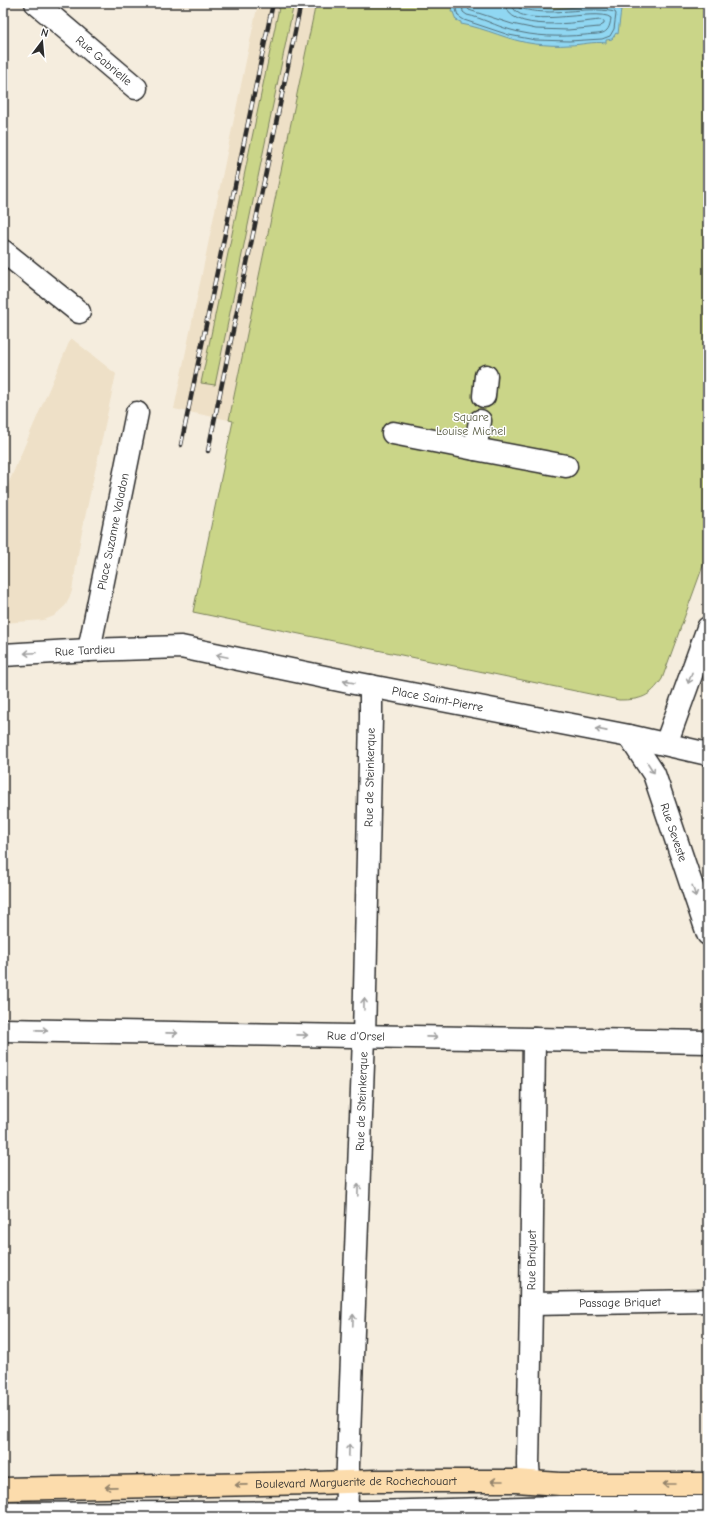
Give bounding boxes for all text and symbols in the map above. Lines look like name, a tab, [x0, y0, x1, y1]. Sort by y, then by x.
north arrow	[22, 22, 62, 62]
text: N	[39, 26, 50, 40]
street label: Rue Gabrielle	[73, 33, 135, 88]
park label: Square Louise Michel	[436, 410, 506, 438]
street label: Place Suzanne Valadon	[94, 472, 132, 591]
street label: Rue Tardieu	[54, 642, 115, 659]
one-way arrow	[24, 650, 37, 657]
one-way arrow	[216, 651, 229, 659]
one-way arrow	[685, 672, 693, 684]
one-way arrow	[343, 678, 356, 686]
street label: Place Saint-Pierre	[391, 683, 484, 715]
one-way arrow	[595, 726, 608, 734]
street label: Rue de Steinkerque	[362, 728, 378, 827]
one-way arrow	[647, 762, 655, 773]
street label: Rue Seveste	[657, 801, 690, 863]
one-way arrow	[690, 884, 698, 896]
one-way arrow	[360, 998, 368, 1011]
one-way arrow	[35, 1027, 48, 1034]
one-way arrow	[165, 1029, 178, 1036]
street label: Rue d'Orsel	[327, 1029, 385, 1044]
one-way arrow	[295, 1031, 308, 1039]
one-way arrow	[425, 1033, 438, 1041]
street label: Rue de Steinkerque	[353, 1051, 370, 1151]
one-way arrow	[354, 1184, 361, 1197]
street label: Rue Briquet	[524, 1229, 539, 1290]
street label: Passage Briquet	[579, 1295, 662, 1310]
one-way arrow	[349, 1314, 357, 1327]
one-way arrow	[345, 1444, 352, 1457]
street label: Boulevard Marguerite de Rochechouart	[255, 1474, 457, 1491]
one-way arrow	[491, 1477, 504, 1485]
one-way arrow	[663, 1480, 676, 1488]
one-way arrow	[235, 1481, 248, 1489]
one-way arrow	[105, 1483, 118, 1491]

